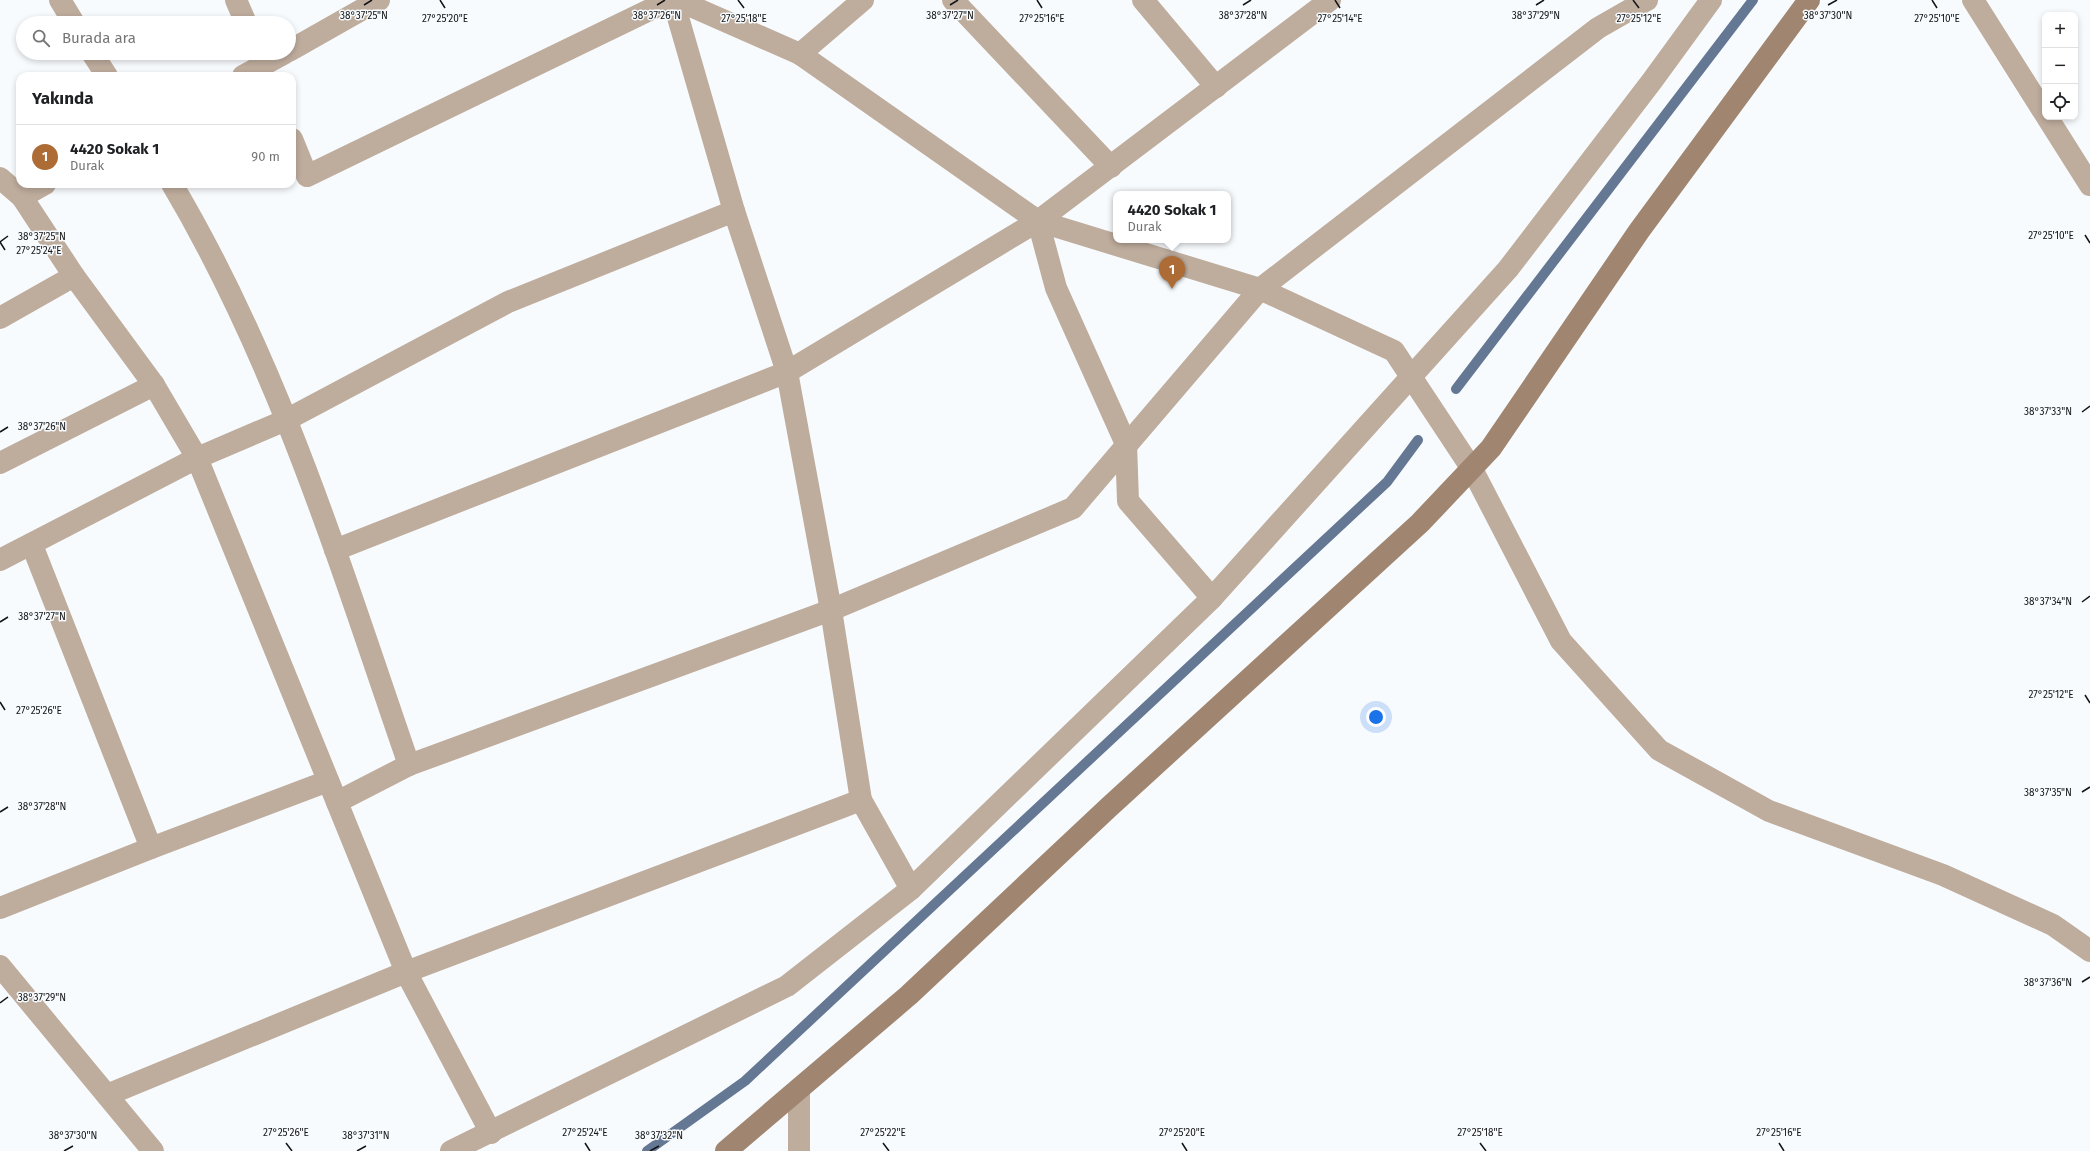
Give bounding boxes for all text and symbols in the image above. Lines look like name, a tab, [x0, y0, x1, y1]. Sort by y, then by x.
text: 38°37'25"N	[340, 10, 388, 22]
text: 38°37'26"N	[633, 10, 681, 22]
text: 38°37'27"N	[926, 10, 974, 22]
text: 38°37'28"N	[1219, 10, 1267, 22]
text: 38°37'29"N	[1512, 10, 1560, 22]
text: 38°37'30"N	[1804, 10, 1852, 22]
map controls	[2042, 12, 2078, 120]
button: +	[2042, 12, 2078, 48]
text: 27°25'20"E	[422, 13, 468, 25]
text: 27°25'18"E	[721, 13, 767, 25]
text: 27°25'16"E	[1019, 13, 1065, 25]
text: 27°25'14"E	[1318, 13, 1362, 25]
text: 27°25'12"E	[1616, 13, 1662, 25]
text: 27°25'10"E	[1914, 13, 1960, 25]
search box	[16, 16, 296, 60]
icon: search	[30, 27, 52, 49]
text: Burada ara	[62, 29, 136, 47]
button: −	[2042, 48, 2078, 84]
button: locate	[2042, 84, 2078, 120]
text: Yakında	[32, 88, 93, 109]
text: 4420 Sokak 1	[70, 140, 159, 158]
text: 1	[42, 149, 48, 164]
text: 90 m	[251, 149, 280, 164]
text: Durak	[70, 158, 104, 173]
popup	[1113, 191, 1231, 243]
text: 4420 Sokak 1	[1127, 201, 1217, 219]
text: Durak	[1127, 219, 1162, 234]
text: 27°25'10"E	[2028, 230, 2074, 242]
text: 38°37'25"N	[18, 231, 66, 243]
text: 27°25'24"E	[16, 245, 62, 257]
pin: 1	[1159, 256, 1185, 289]
text: 38°37'33"N	[2024, 406, 2072, 418]
text: 38°37'26"N	[18, 421, 66, 433]
text: 38°37'34"N	[2024, 596, 2072, 608]
text: 38°37'27"N	[18, 611, 66, 623]
text: 27°25'12"E	[2028, 689, 2074, 701]
text: 27°25'26"E	[16, 705, 62, 717]
your location	[1366, 707, 1386, 727]
text: 38°37'35"N	[2024, 787, 2072, 799]
text: 38°37'28"N	[18, 801, 66, 813]
text: 38°37'36"N	[2024, 977, 2072, 989]
text: 38°37'29"N	[18, 992, 66, 1004]
text: 27°25'26"E	[263, 1127, 309, 1139]
text: 27°25'24"E	[562, 1127, 608, 1139]
text: 27°25'22"E	[860, 1127, 906, 1139]
text: 27°25'20"E	[1159, 1127, 1205, 1139]
text: 27°25'18"E	[1457, 1127, 1503, 1139]
text: 27°25'16"E	[1756, 1127, 1802, 1139]
text: 38°37'30"N	[49, 1130, 97, 1142]
text: 38°37'31"N	[342, 1130, 390, 1142]
text: 38°37'32"N	[635, 1130, 683, 1142]

